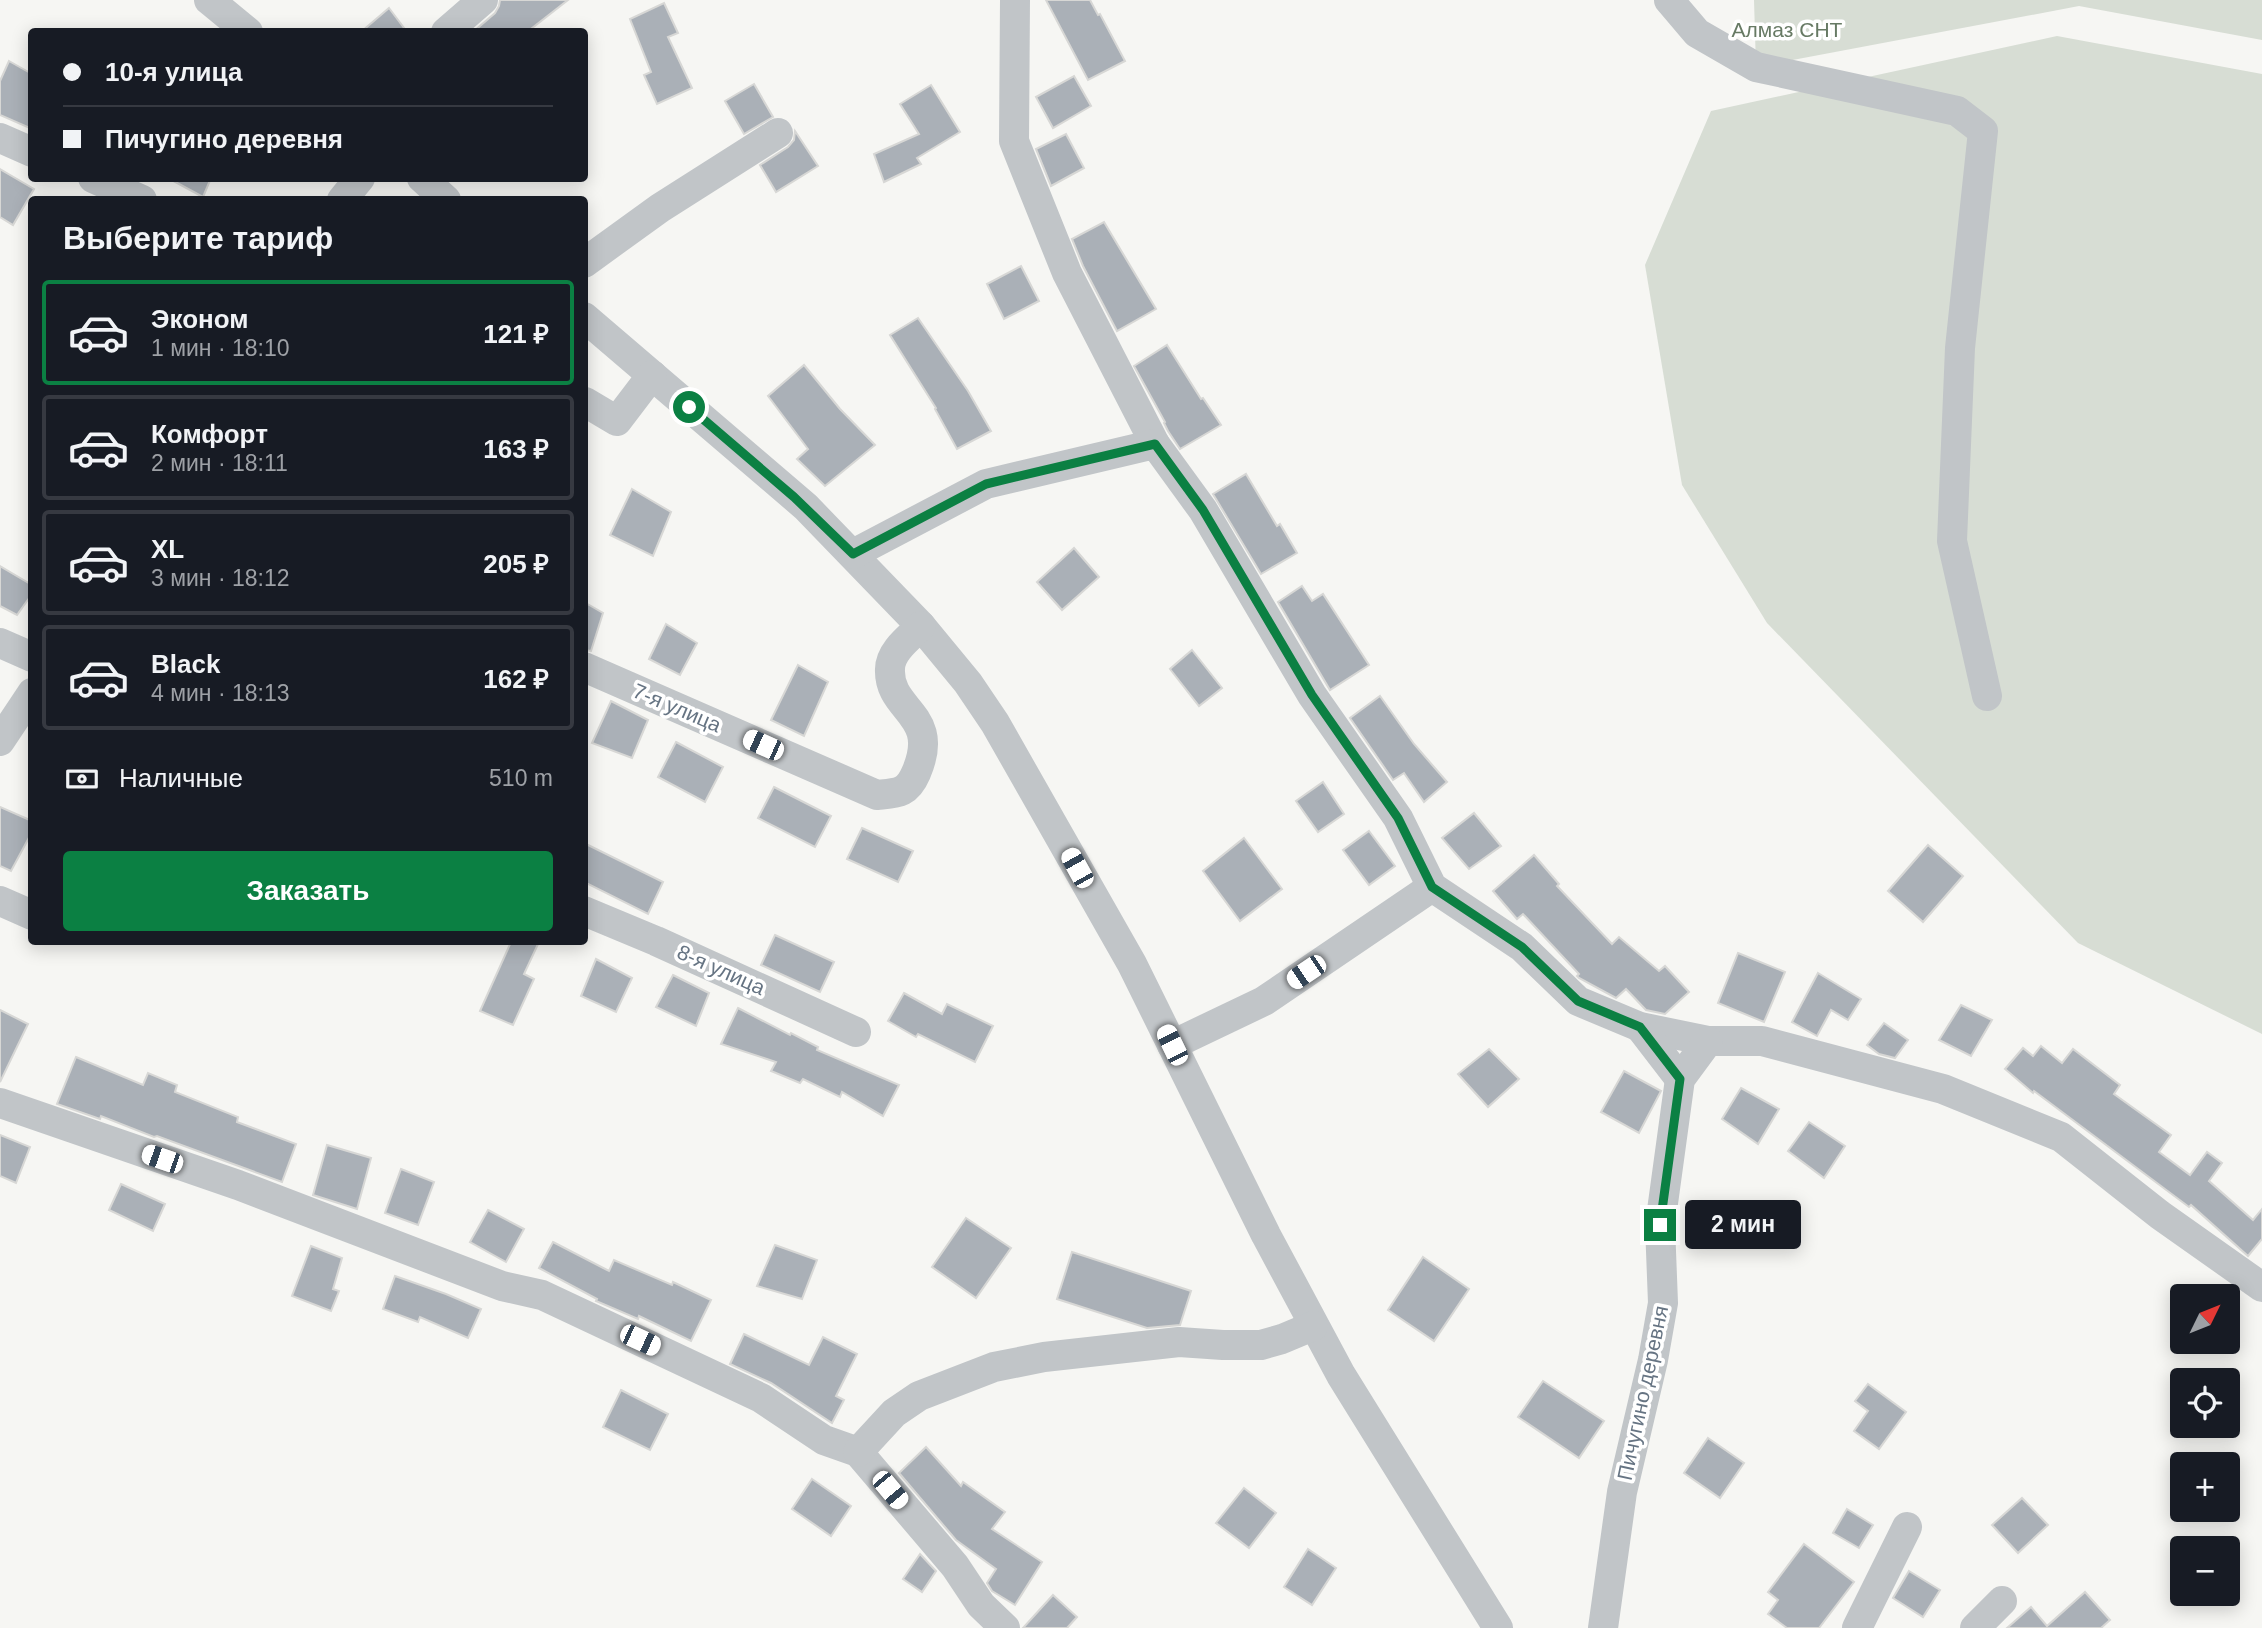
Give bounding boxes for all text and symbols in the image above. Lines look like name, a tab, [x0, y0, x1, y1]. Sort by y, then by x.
park label: Алмаз СНТ	[1732, 18, 1843, 41]
text: 10-я улица	[105, 57, 242, 87]
text: Пичугино деревня	[105, 124, 343, 154]
text: Выберите тариф	[63, 220, 333, 256]
icon: car	[67, 301, 130, 364]
text: Эконом	[151, 304, 249, 334]
text: 121 ₽	[483, 319, 549, 349]
text: 1 мин · 18:10	[151, 335, 290, 361]
route start	[673, 391, 705, 423]
icon: car	[67, 416, 130, 479]
text: Комфорт	[151, 419, 268, 449]
text: 163 ₽	[483, 434, 549, 464]
text: 2 мин · 18:11	[151, 450, 288, 476]
icon: car	[67, 531, 130, 594]
text: XL	[151, 534, 184, 564]
text: 205 ₽	[483, 549, 549, 579]
text: 3 мин · 18:12	[151, 565, 290, 591]
icon: car	[67, 646, 130, 709]
text: Black	[151, 649, 220, 679]
text: 162 ₽	[483, 664, 549, 694]
street label: 7-я улица	[630, 679, 725, 737]
text: 4 мин · 18:13	[151, 680, 290, 706]
car	[740, 727, 787, 763]
icon: cash	[63, 760, 101, 798]
text: Наличные	[119, 763, 243, 793]
text: 510 m	[489, 765, 553, 791]
car	[1058, 845, 1097, 891]
button: Заказать	[63, 851, 553, 931]
street label: 8-я улица	[674, 940, 769, 999]
car	[1283, 952, 1330, 992]
car	[1154, 1022, 1191, 1068]
car	[139, 1142, 186, 1176]
callout: 2 мин	[1684, 1200, 1800, 1250]
route end	[1644, 1209, 1676, 1241]
text: 2 мин	[1711, 1211, 1775, 1237]
north arrow	[2170, 1284, 2240, 1354]
map controls	[2170, 1284, 2240, 1606]
street label: Пичугино деревня	[1613, 1303, 1672, 1482]
car	[617, 1322, 664, 1358]
button: locate	[2170, 1368, 2240, 1438]
button: +	[2170, 1452, 2240, 1522]
car	[869, 1467, 912, 1513]
button: −	[2170, 1536, 2240, 1606]

